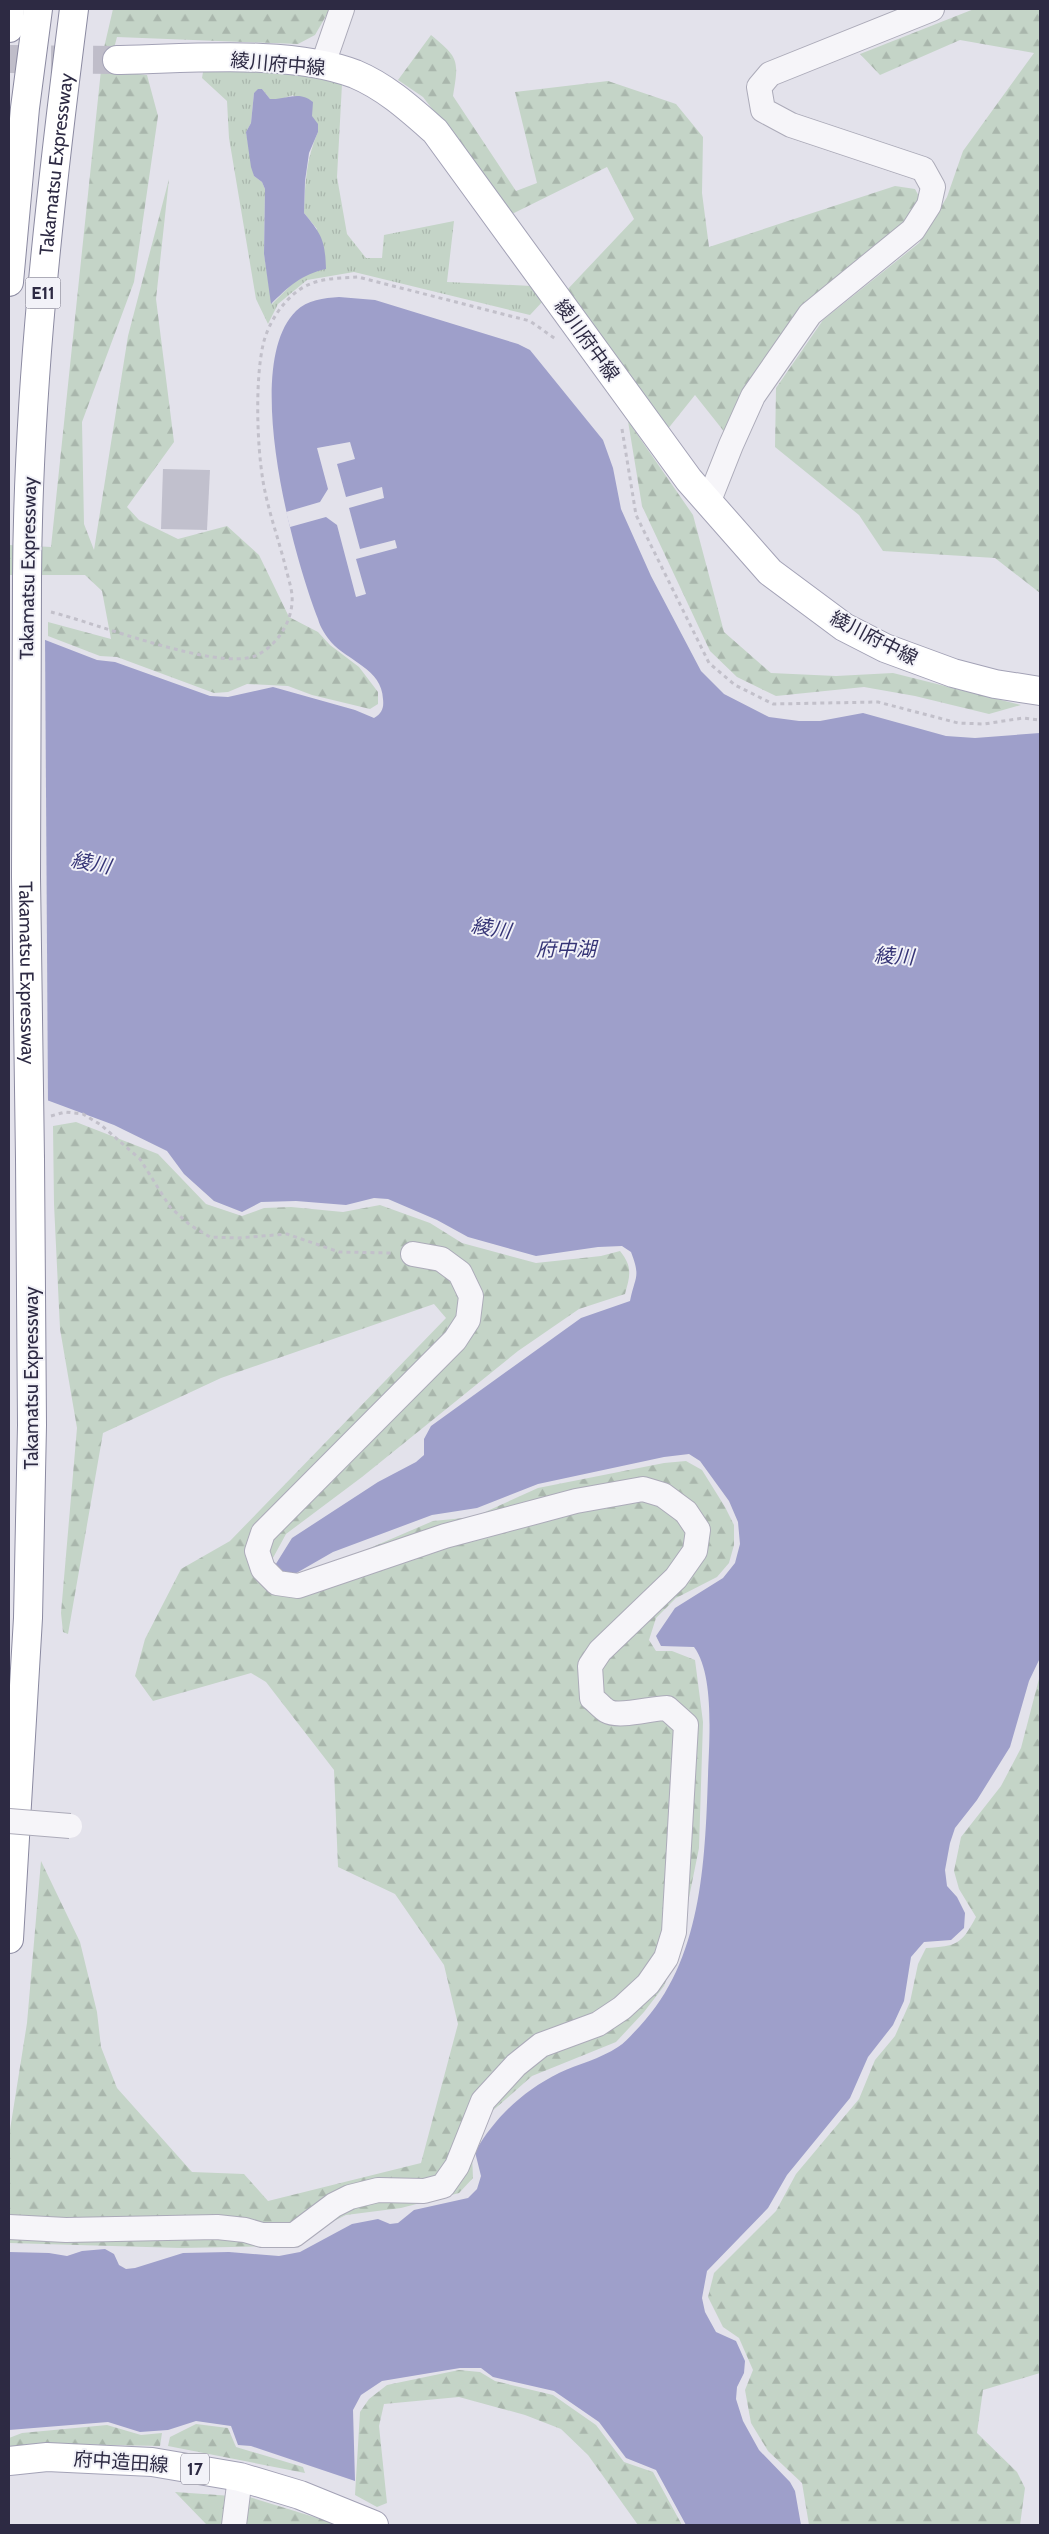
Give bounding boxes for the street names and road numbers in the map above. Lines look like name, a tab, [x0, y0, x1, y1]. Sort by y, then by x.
street label: 綾川府中線	[230, 48, 326, 80]
street label: Takamatsu Expressway	[34, 71, 77, 256]
road number: E11	[26, 278, 60, 308]
street label: 綾川府中線	[550, 295, 624, 385]
street label: Takamatsu Expressway	[15, 476, 41, 660]
street label: 綾川府中線	[826, 606, 922, 670]
street label: Takamatsu Expressway	[15, 881, 40, 1065]
street label: Takamatsu Expressway	[20, 1286, 43, 1470]
street label: 府中造田線	[73, 2447, 169, 2477]
road number: 17	[181, 2454, 209, 2484]

